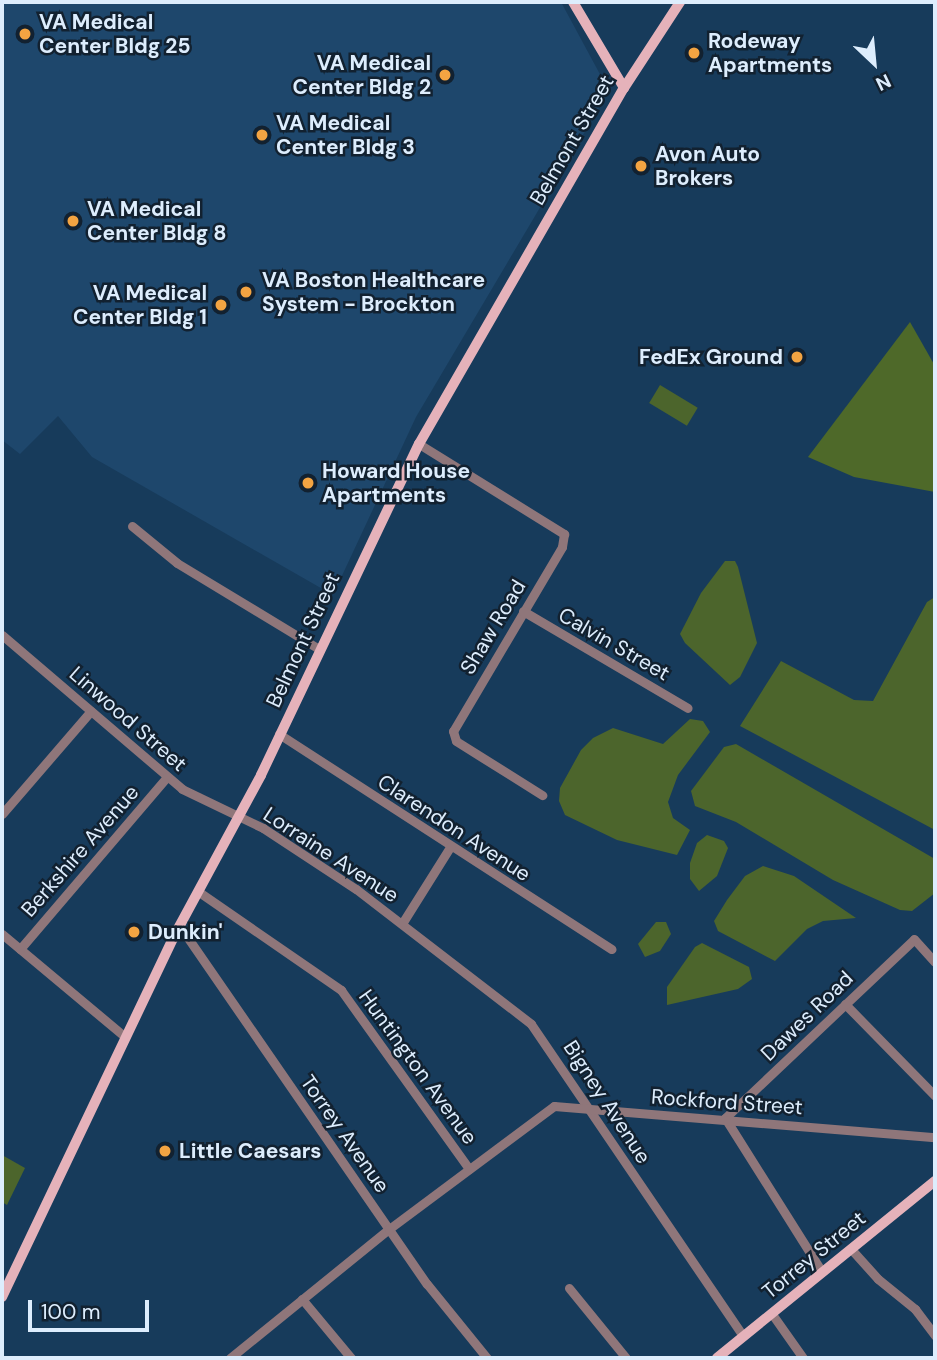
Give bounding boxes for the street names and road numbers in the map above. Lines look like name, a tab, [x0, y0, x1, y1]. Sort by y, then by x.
street label: Belmont Street	[525, 71, 619, 209]
street label: Belmont Street	[261, 569, 345, 711]
street label: Shaw Road	[455, 575, 531, 679]
street label: Calvin Street	[554, 602, 674, 686]
street label: Linwood Street	[64, 661, 192, 777]
street label: Clarendon Avenue	[373, 769, 535, 887]
street label: Berkshire Avenue	[16, 780, 144, 922]
street label: Lorraine Avenue	[259, 802, 403, 908]
street label: Dawes Road	[756, 966, 858, 1066]
street label: Huntington Avenue	[353, 985, 483, 1149]
street label: Bigney Avenue	[558, 1036, 656, 1168]
street label: Torrey Avenue	[295, 1070, 395, 1198]
street label: Rockford Street	[650, 1084, 804, 1120]
street label: Torrey Street	[757, 1206, 871, 1304]

